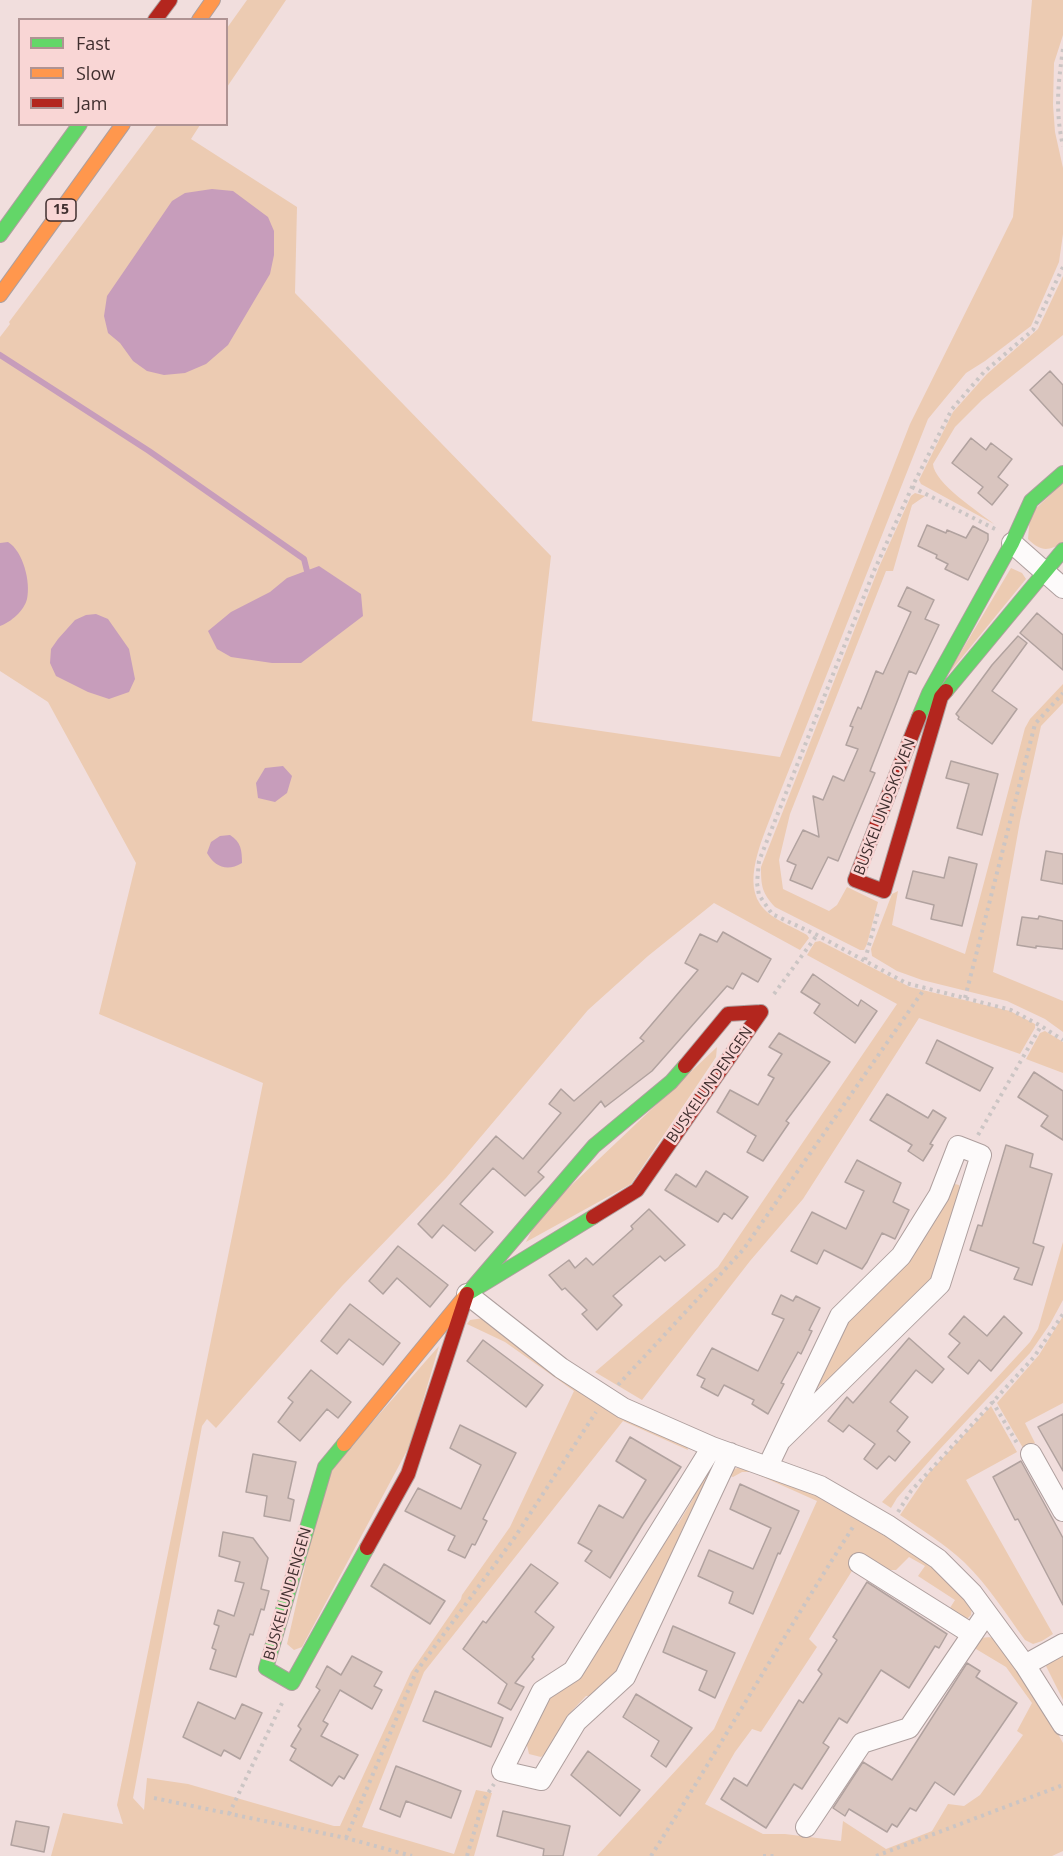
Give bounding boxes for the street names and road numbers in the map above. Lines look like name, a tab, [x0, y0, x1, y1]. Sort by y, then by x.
road number: 15	[46, 199, 76, 221]
street label: BUSKELUNDSKOVEN	[851, 736, 919, 878]
street label: BUSKELUNDENGEN	[663, 1024, 757, 1146]
street label: BUSKELUNDENGEN	[260, 1525, 316, 1663]

